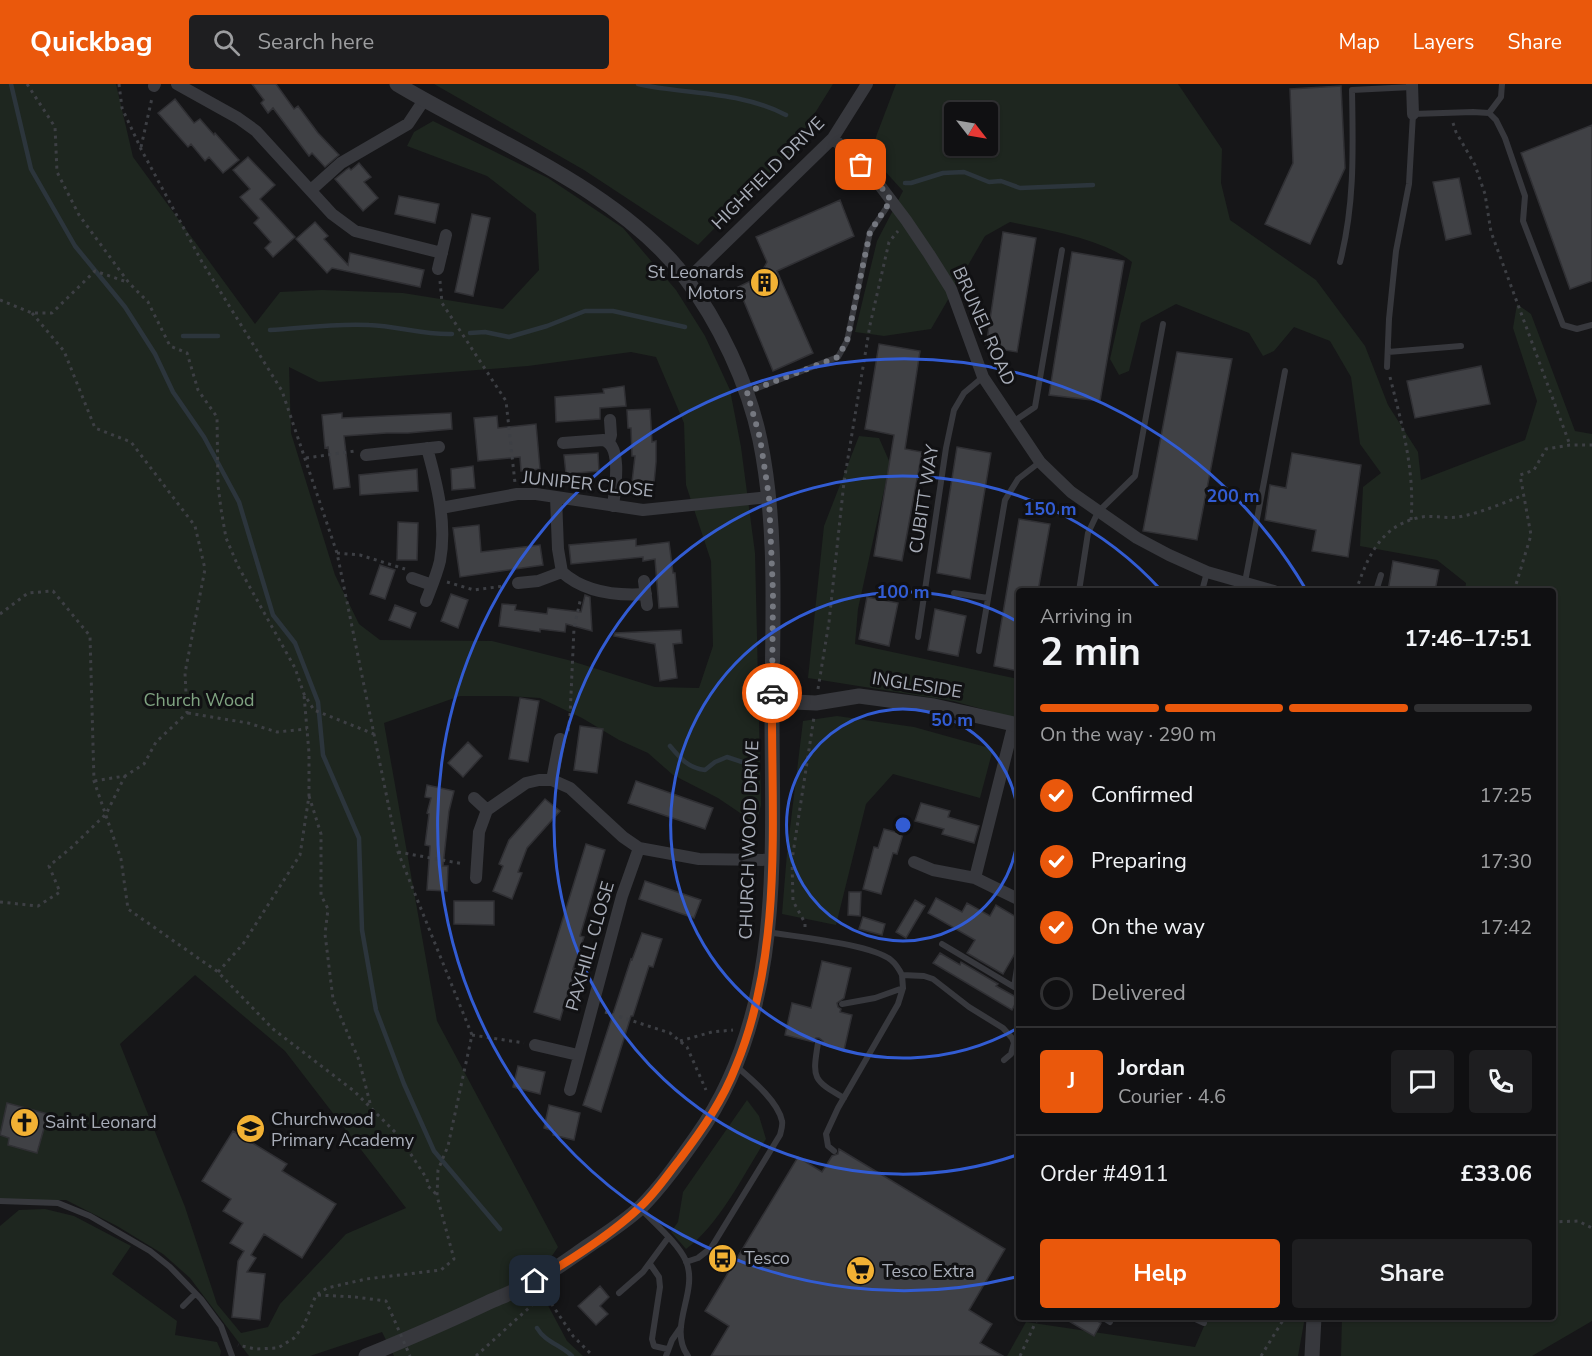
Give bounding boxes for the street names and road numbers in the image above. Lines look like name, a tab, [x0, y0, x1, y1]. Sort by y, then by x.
street label: HIGHFIELD DRIVE	[706, 111, 830, 235]
street label: BRUNEL ROAD	[947, 263, 1021, 389]
street label: CUBITT WAY	[904, 443, 944, 555]
street label: JUNIPER CLOSE	[520, 465, 655, 503]
street label: INGLESIDE	[870, 666, 964, 704]
street label: CHURCH WOOD DRIVE	[734, 740, 764, 940]
street label: PAXHILL CLOSE	[560, 878, 620, 1014]

